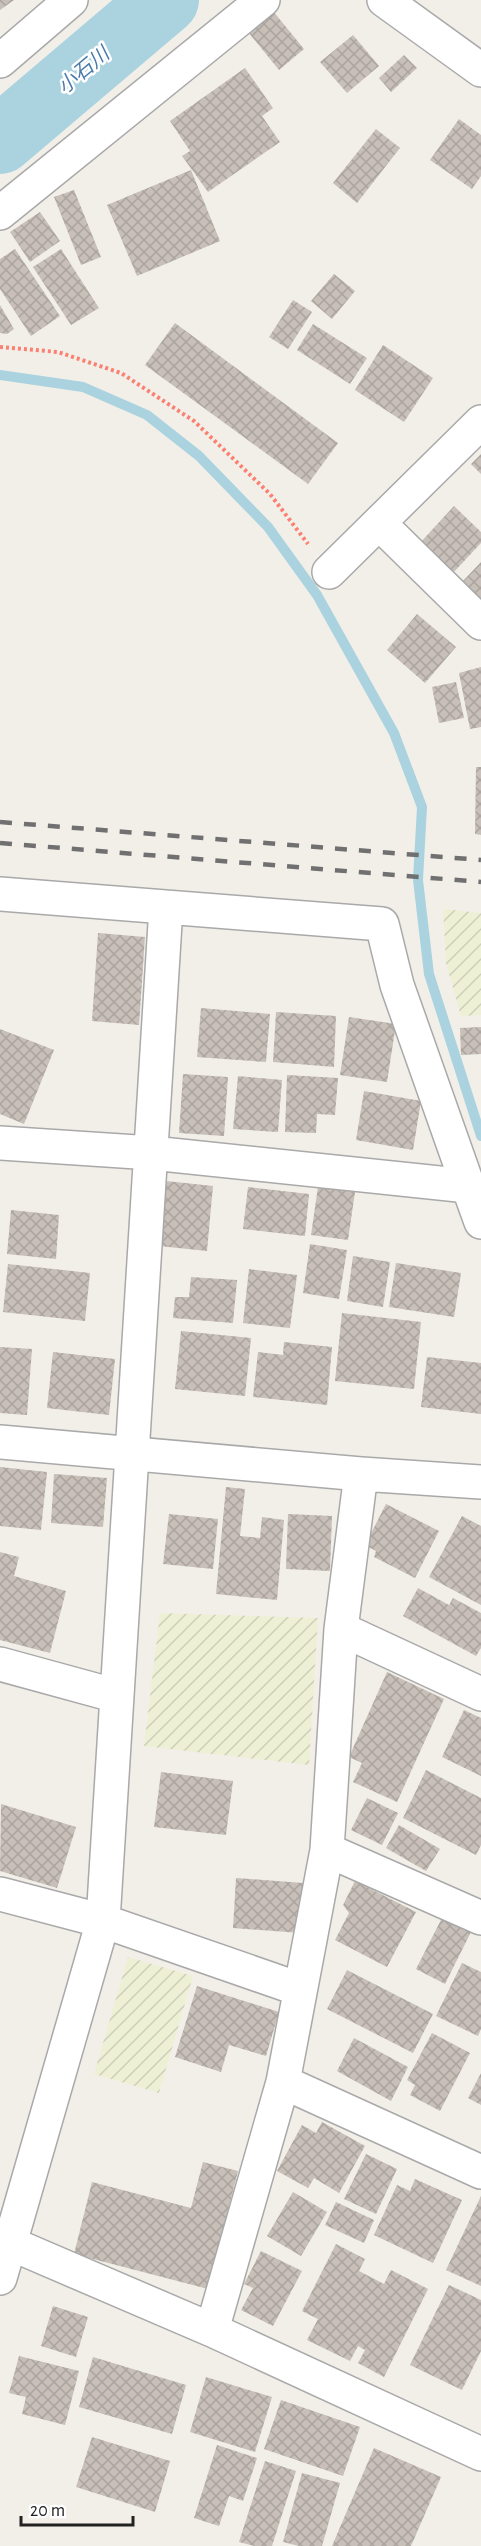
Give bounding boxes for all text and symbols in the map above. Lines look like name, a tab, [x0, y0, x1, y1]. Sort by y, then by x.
water label: 小石川	[54, 42, 115, 98]
scale bar	[21, 2489, 134, 2527]
text: 20 m	[30, 2502, 65, 2520]

